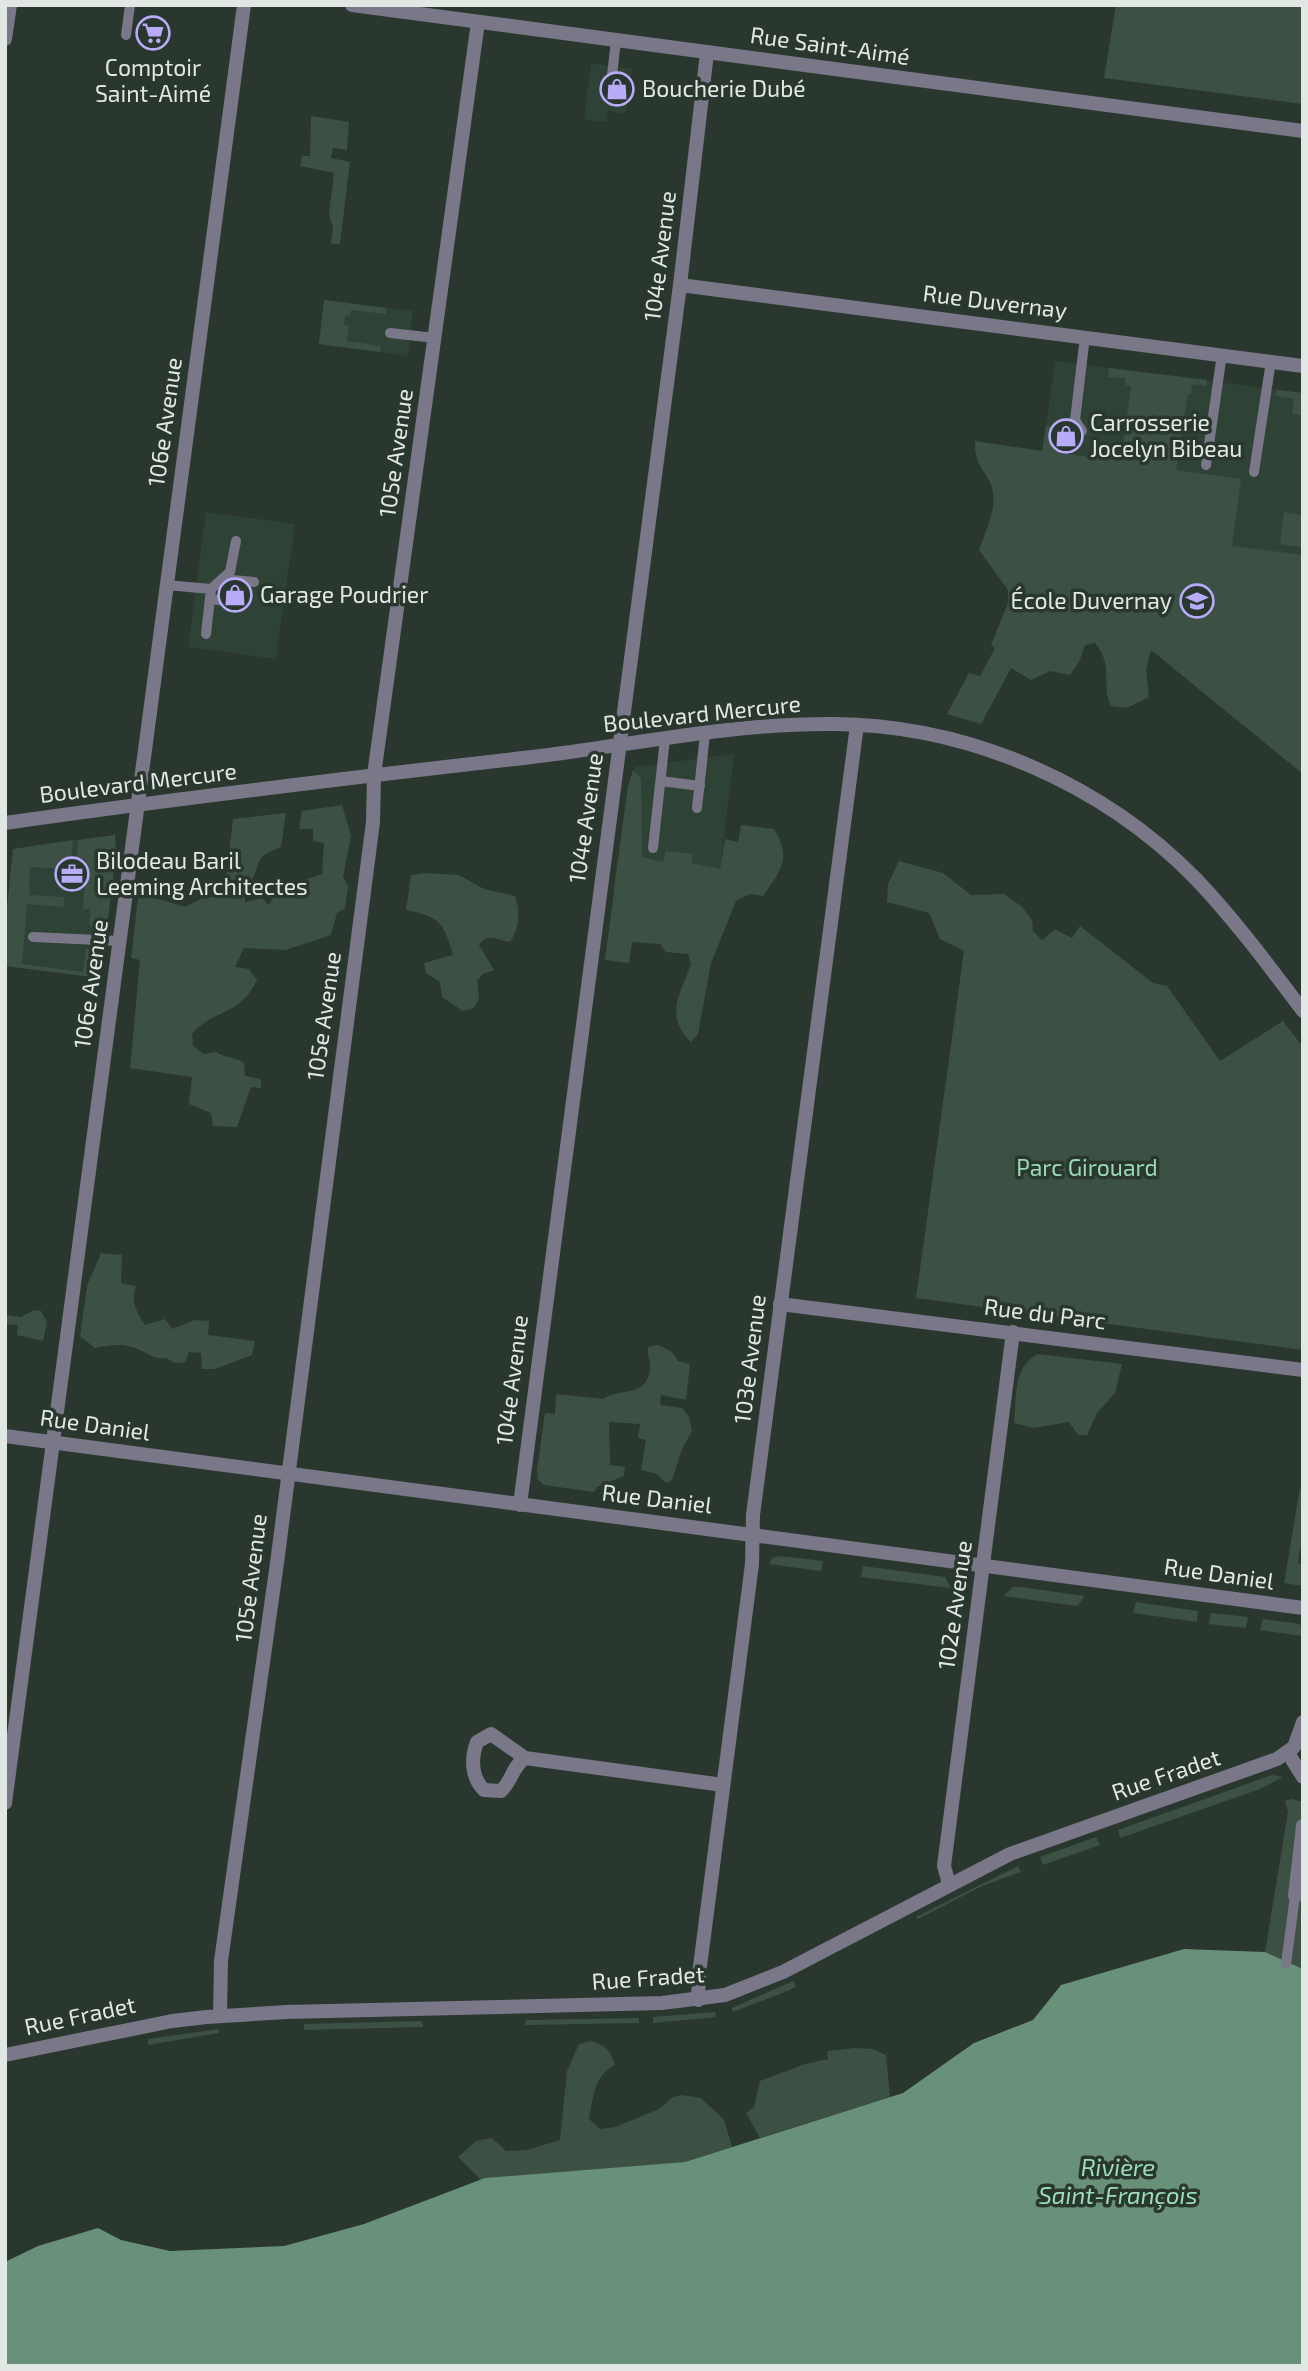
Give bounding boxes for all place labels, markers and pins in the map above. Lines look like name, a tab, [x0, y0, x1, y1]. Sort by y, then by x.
supermarket icon: Comptoir Saint-Aimé	[134, 14, 172, 52]
place label: Comptoir Saint-Aimé	[95, 53, 211, 107]
shop icon: Boucherie Dubé	[598, 70, 636, 108]
place label: Boucherie Dubé	[642, 74, 806, 102]
place label: Carrosserie Jocelyn Bibeau	[1090, 408, 1242, 462]
shop icon: Carrosserie Jocelyn Bibeau	[1047, 417, 1085, 455]
shop icon: Garage Poudrier	[216, 576, 254, 614]
place label: Garage Poudrier	[260, 580, 428, 608]
school or university icon: École Duvernay	[1178, 582, 1216, 620]
place label: École Duvernay	[1011, 586, 1172, 614]
place label: Bilodeau Baril Leeming Architectes	[96, 846, 308, 900]
office icon: Bilodeau Baril Leeming Architectes	[53, 855, 91, 893]

